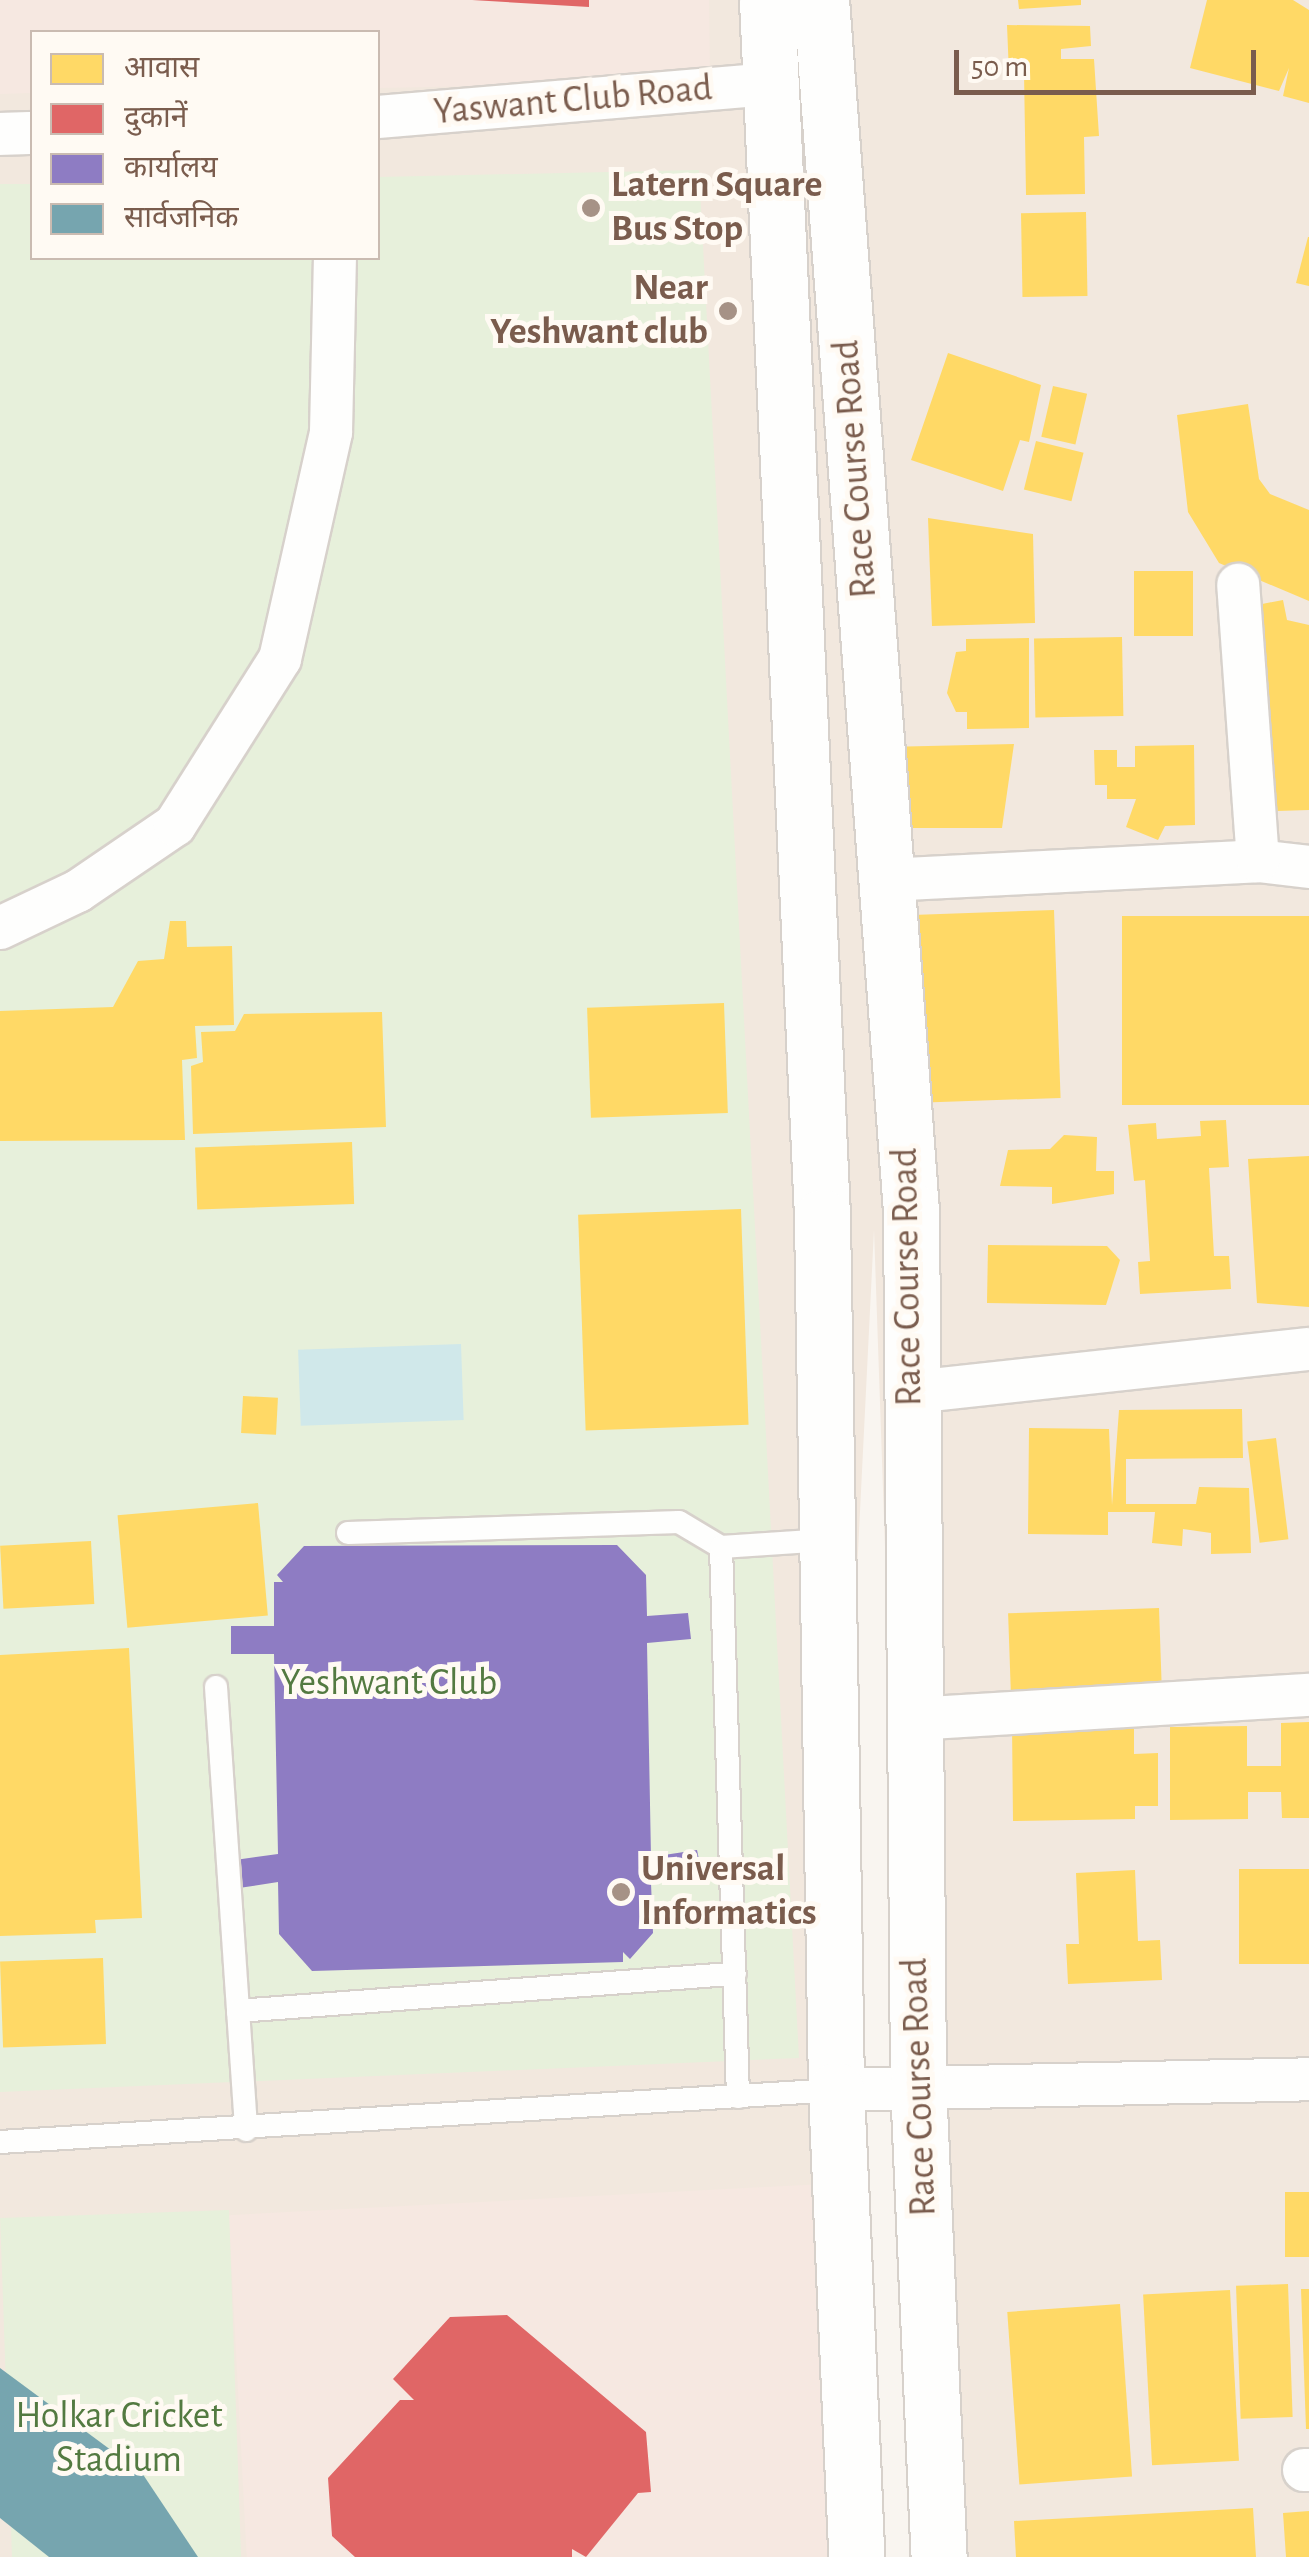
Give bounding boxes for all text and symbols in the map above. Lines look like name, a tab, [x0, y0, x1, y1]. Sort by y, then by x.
legend	[30, 30, 380, 260]
scale bar	[959, 30, 1262, 92]
text: 50 m	[971, 52, 1028, 82]
text: आवास	[124, 53, 199, 83]
street label: Yaswant Club Road	[432, 66, 714, 136]
text: दुकानें	[124, 103, 187, 133]
text: कार्यालय	[124, 153, 218, 183]
place label: Latern Square Bus Stop	[611, 163, 822, 252]
marker: Latern Square Bus Stop	[580, 197, 602, 219]
text: सार्वजनिक	[124, 203, 238, 233]
place label: Near Yeshwant club	[490, 266, 708, 356]
marker: Near Yeshwant club	[717, 300, 739, 322]
street label: Race Course Road	[824, 338, 888, 600]
street label: Race Course Road	[883, 1147, 933, 1407]
park label: Yeshwant Club	[281, 1661, 497, 1707]
place label: Universal Informatics	[641, 1847, 817, 1936]
marker: Universal Informatics	[610, 1881, 632, 1903]
street label: Race Course Road	[893, 1957, 947, 2217]
park label: Holkar Cricket Stadium	[15, 2394, 223, 2484]

